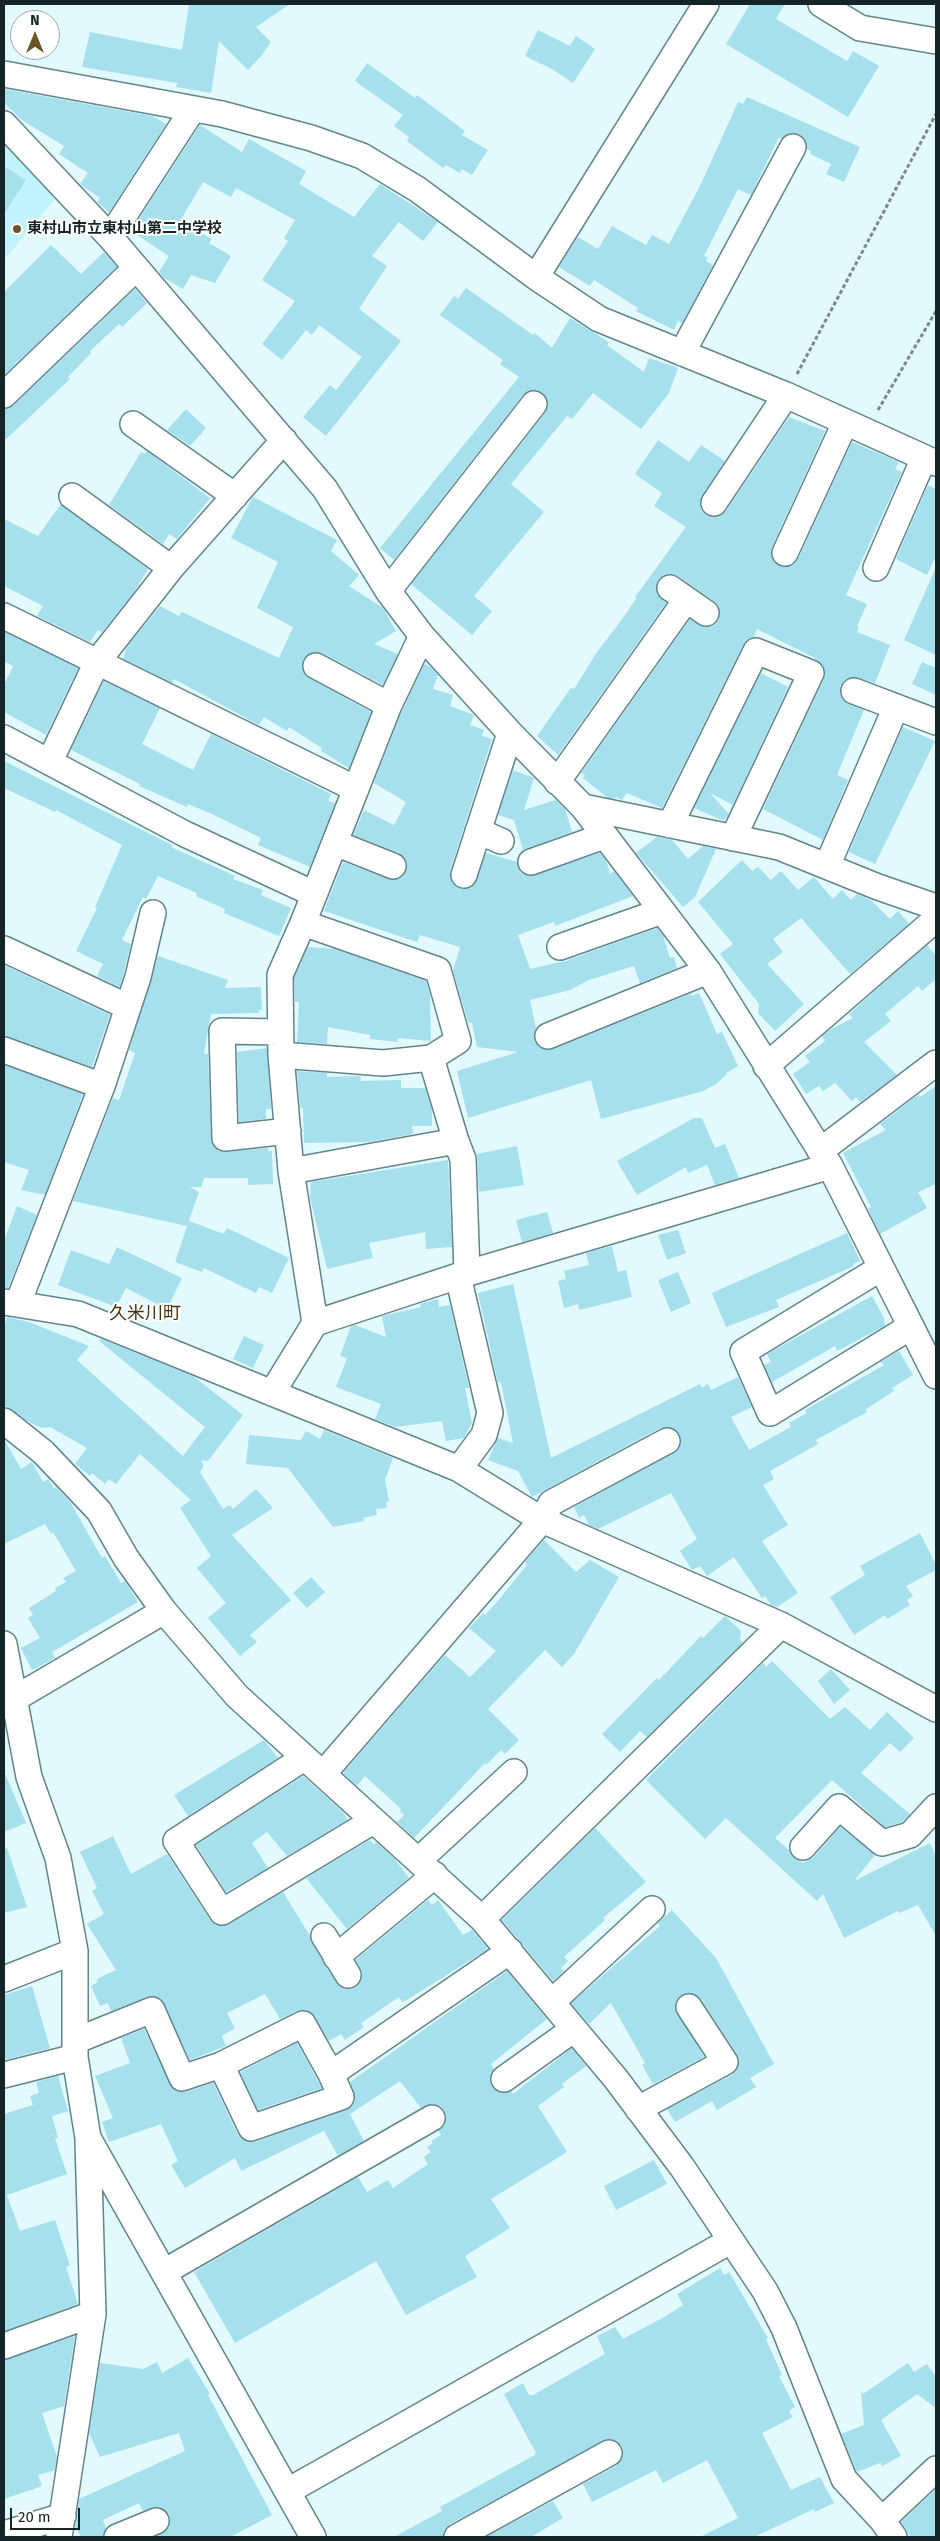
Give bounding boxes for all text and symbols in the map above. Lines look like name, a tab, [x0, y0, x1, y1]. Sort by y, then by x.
north arrow	[10, 10, 60, 60]
text: N	[30, 12, 40, 29]
place label: 東村山市立東村山第二中学校	[27, 220, 222, 238]
marker: 東村山市立東村山第二中学校	[11, 223, 23, 235]
district label: 久米川町	[109, 1303, 181, 1325]
scale bar	[12, 2498, 82, 2530]
text: 20 m	[18, 2508, 51, 2526]

